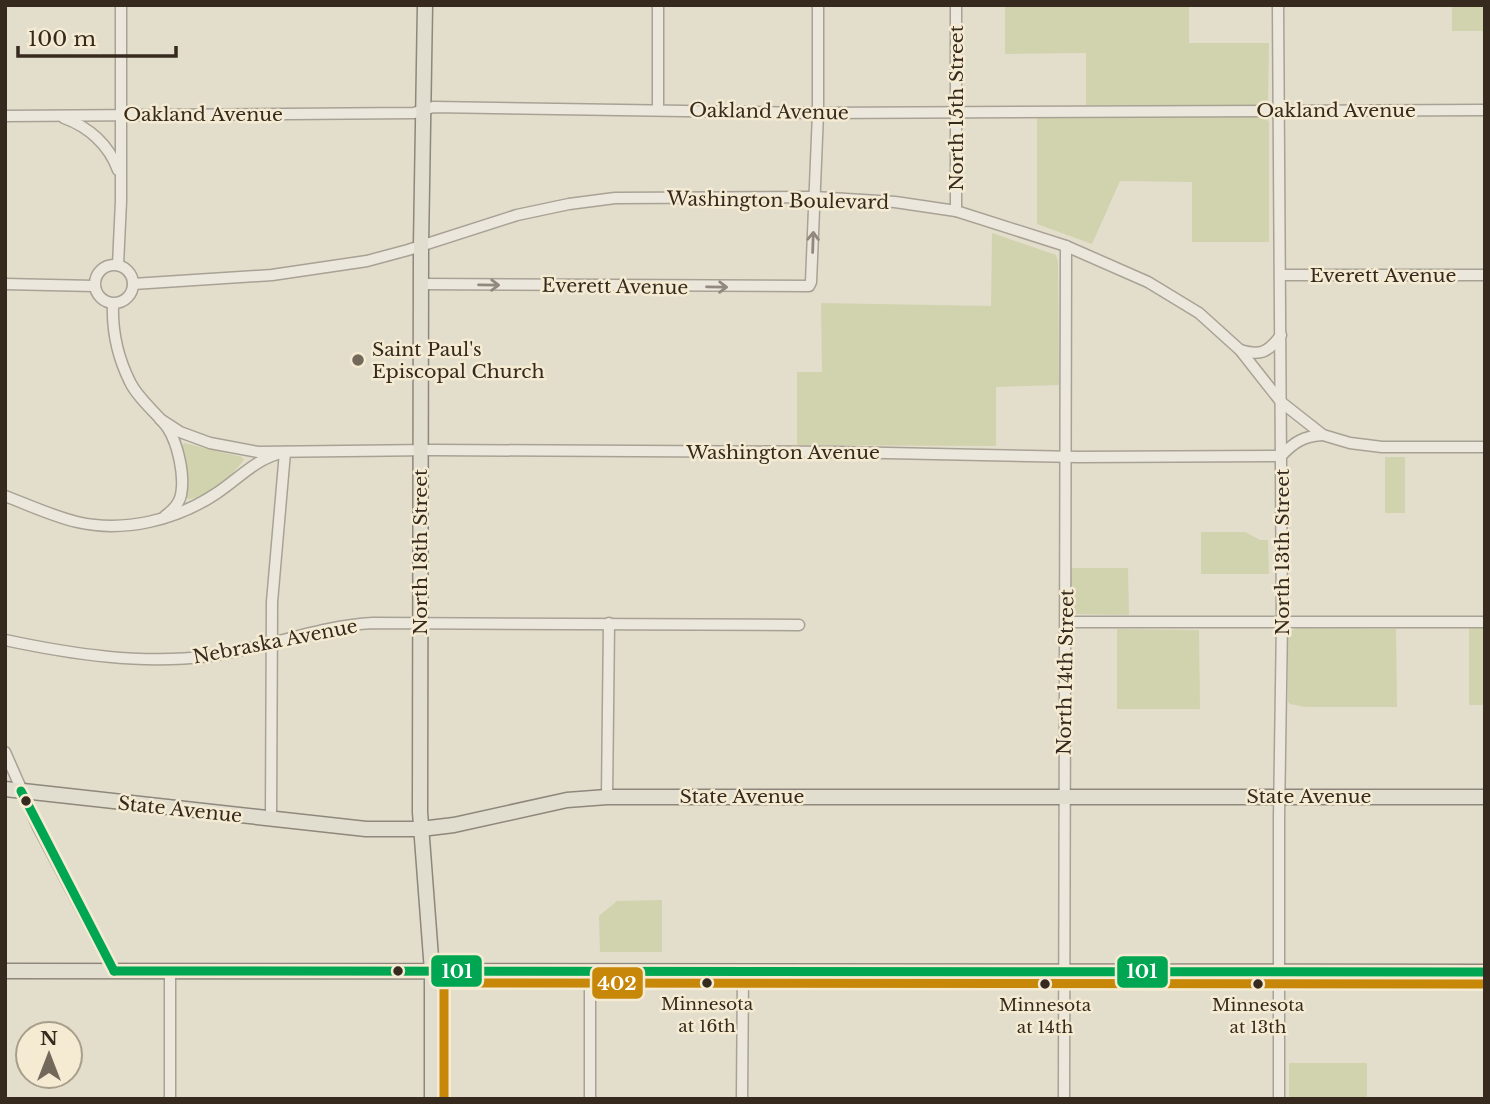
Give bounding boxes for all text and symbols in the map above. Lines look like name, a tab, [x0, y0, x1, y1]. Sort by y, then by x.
scale bar	[18, 14, 175, 58]
street label: North 15th Street	[945, 24, 968, 191]
text: 100 m	[28, 26, 96, 52]
street label: Oakland Avenue	[689, 99, 849, 124]
street label: Oakland Avenue	[1256, 99, 1416, 122]
street label: Oakland Avenue	[123, 103, 283, 126]
street label: Washington Boulevard	[666, 187, 889, 214]
one-way arrow	[806, 231, 819, 254]
street label: Everett Avenue	[1310, 264, 1456, 287]
street label: Everett Avenue	[541, 274, 689, 299]
one-way arrow	[478, 278, 501, 291]
one-way arrow	[705, 280, 728, 294]
place label: Saint Paul's Episcopal Church	[372, 338, 545, 383]
marker: Saint Paul's Episcopal Church	[350, 352, 366, 368]
street label: Washington Avenue	[685, 441, 880, 464]
street label: North 18th Street	[409, 468, 432, 635]
street label: North 13th Street	[1271, 468, 1294, 635]
street label: North 14th Street	[1053, 588, 1078, 755]
street label: Nebraska Avenue	[191, 614, 359, 669]
street label: State Avenue	[680, 785, 804, 808]
street label: State Avenue	[1247, 785, 1371, 808]
street label: State Avenue	[117, 792, 243, 827]
unlabelled marker	[19, 794, 33, 808]
line badge: 101	[430, 954, 483, 988]
line badge: 101	[1116, 955, 1169, 989]
text: 101	[442, 960, 472, 983]
text: 101	[1127, 960, 1157, 983]
unlabelled marker	[391, 964, 405, 978]
line badge: 402	[591, 966, 644, 1000]
text: 402	[597, 972, 637, 995]
marker: Minnesota at 16th	[700, 976, 714, 990]
marker: Minnesota at 14th	[1038, 977, 1052, 991]
marker: Minnesota at 13th	[1251, 977, 1265, 991]
place label: Minnesota at 16th	[661, 994, 754, 1037]
place label: Minnesota at 14th	[999, 995, 1092, 1038]
place label: Minnesota at 13th	[1212, 995, 1305, 1038]
north arrow	[14, 1020, 84, 1090]
text: N	[40, 1027, 58, 1050]

